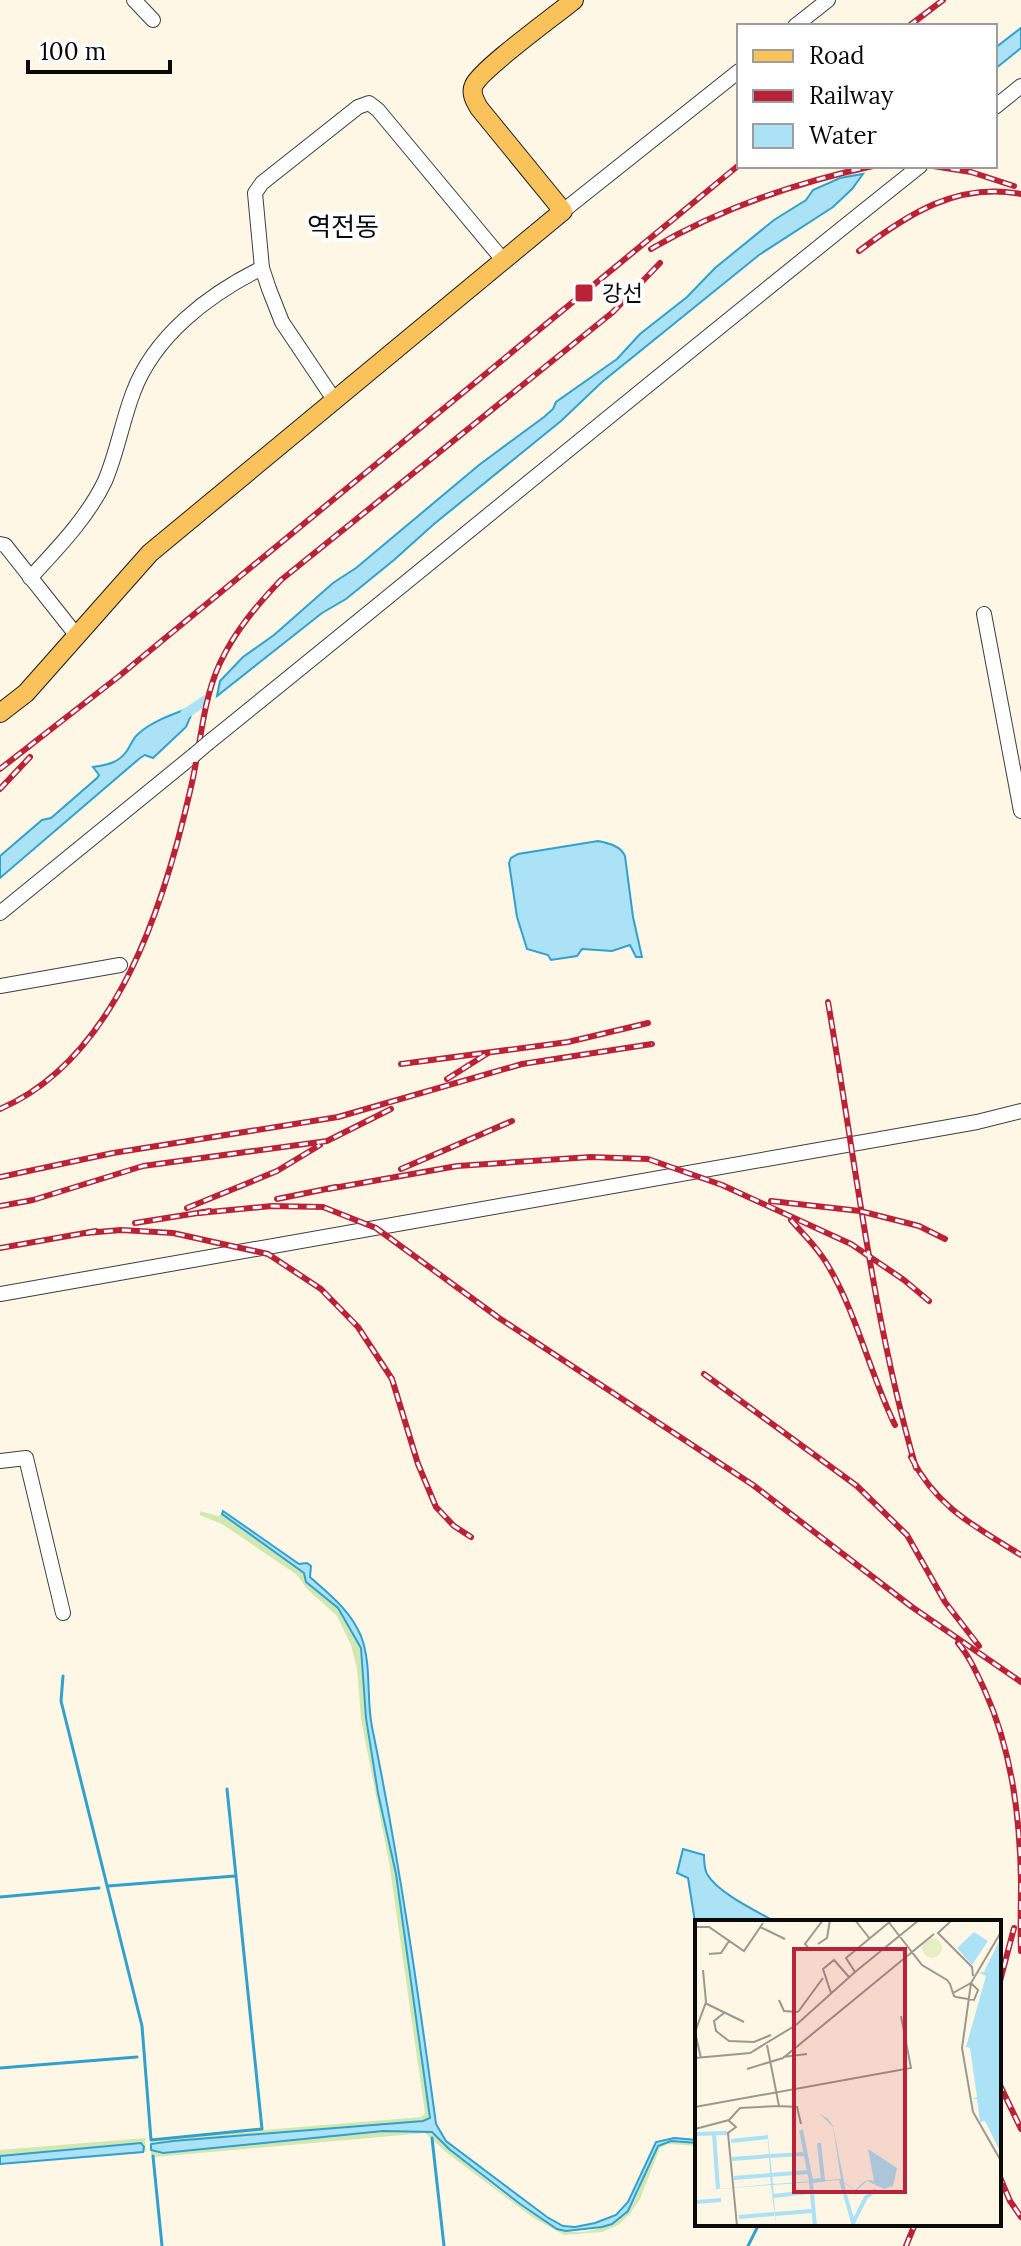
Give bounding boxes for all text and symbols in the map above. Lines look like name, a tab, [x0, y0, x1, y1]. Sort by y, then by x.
scale bar	[28, 24, 170, 74]
legend	[737, 24, 997, 168]
text: 100 m	[40, 36, 106, 67]
text: Road	[809, 40, 865, 71]
text: Railway	[809, 80, 894, 111]
text: Water	[809, 120, 877, 151]
district label: 역전동	[307, 210, 379, 243]
place label: 강선	[602, 279, 642, 307]
marker: 강선	[573, 282, 595, 304]
inset map	[695, 1920, 1001, 2226]

